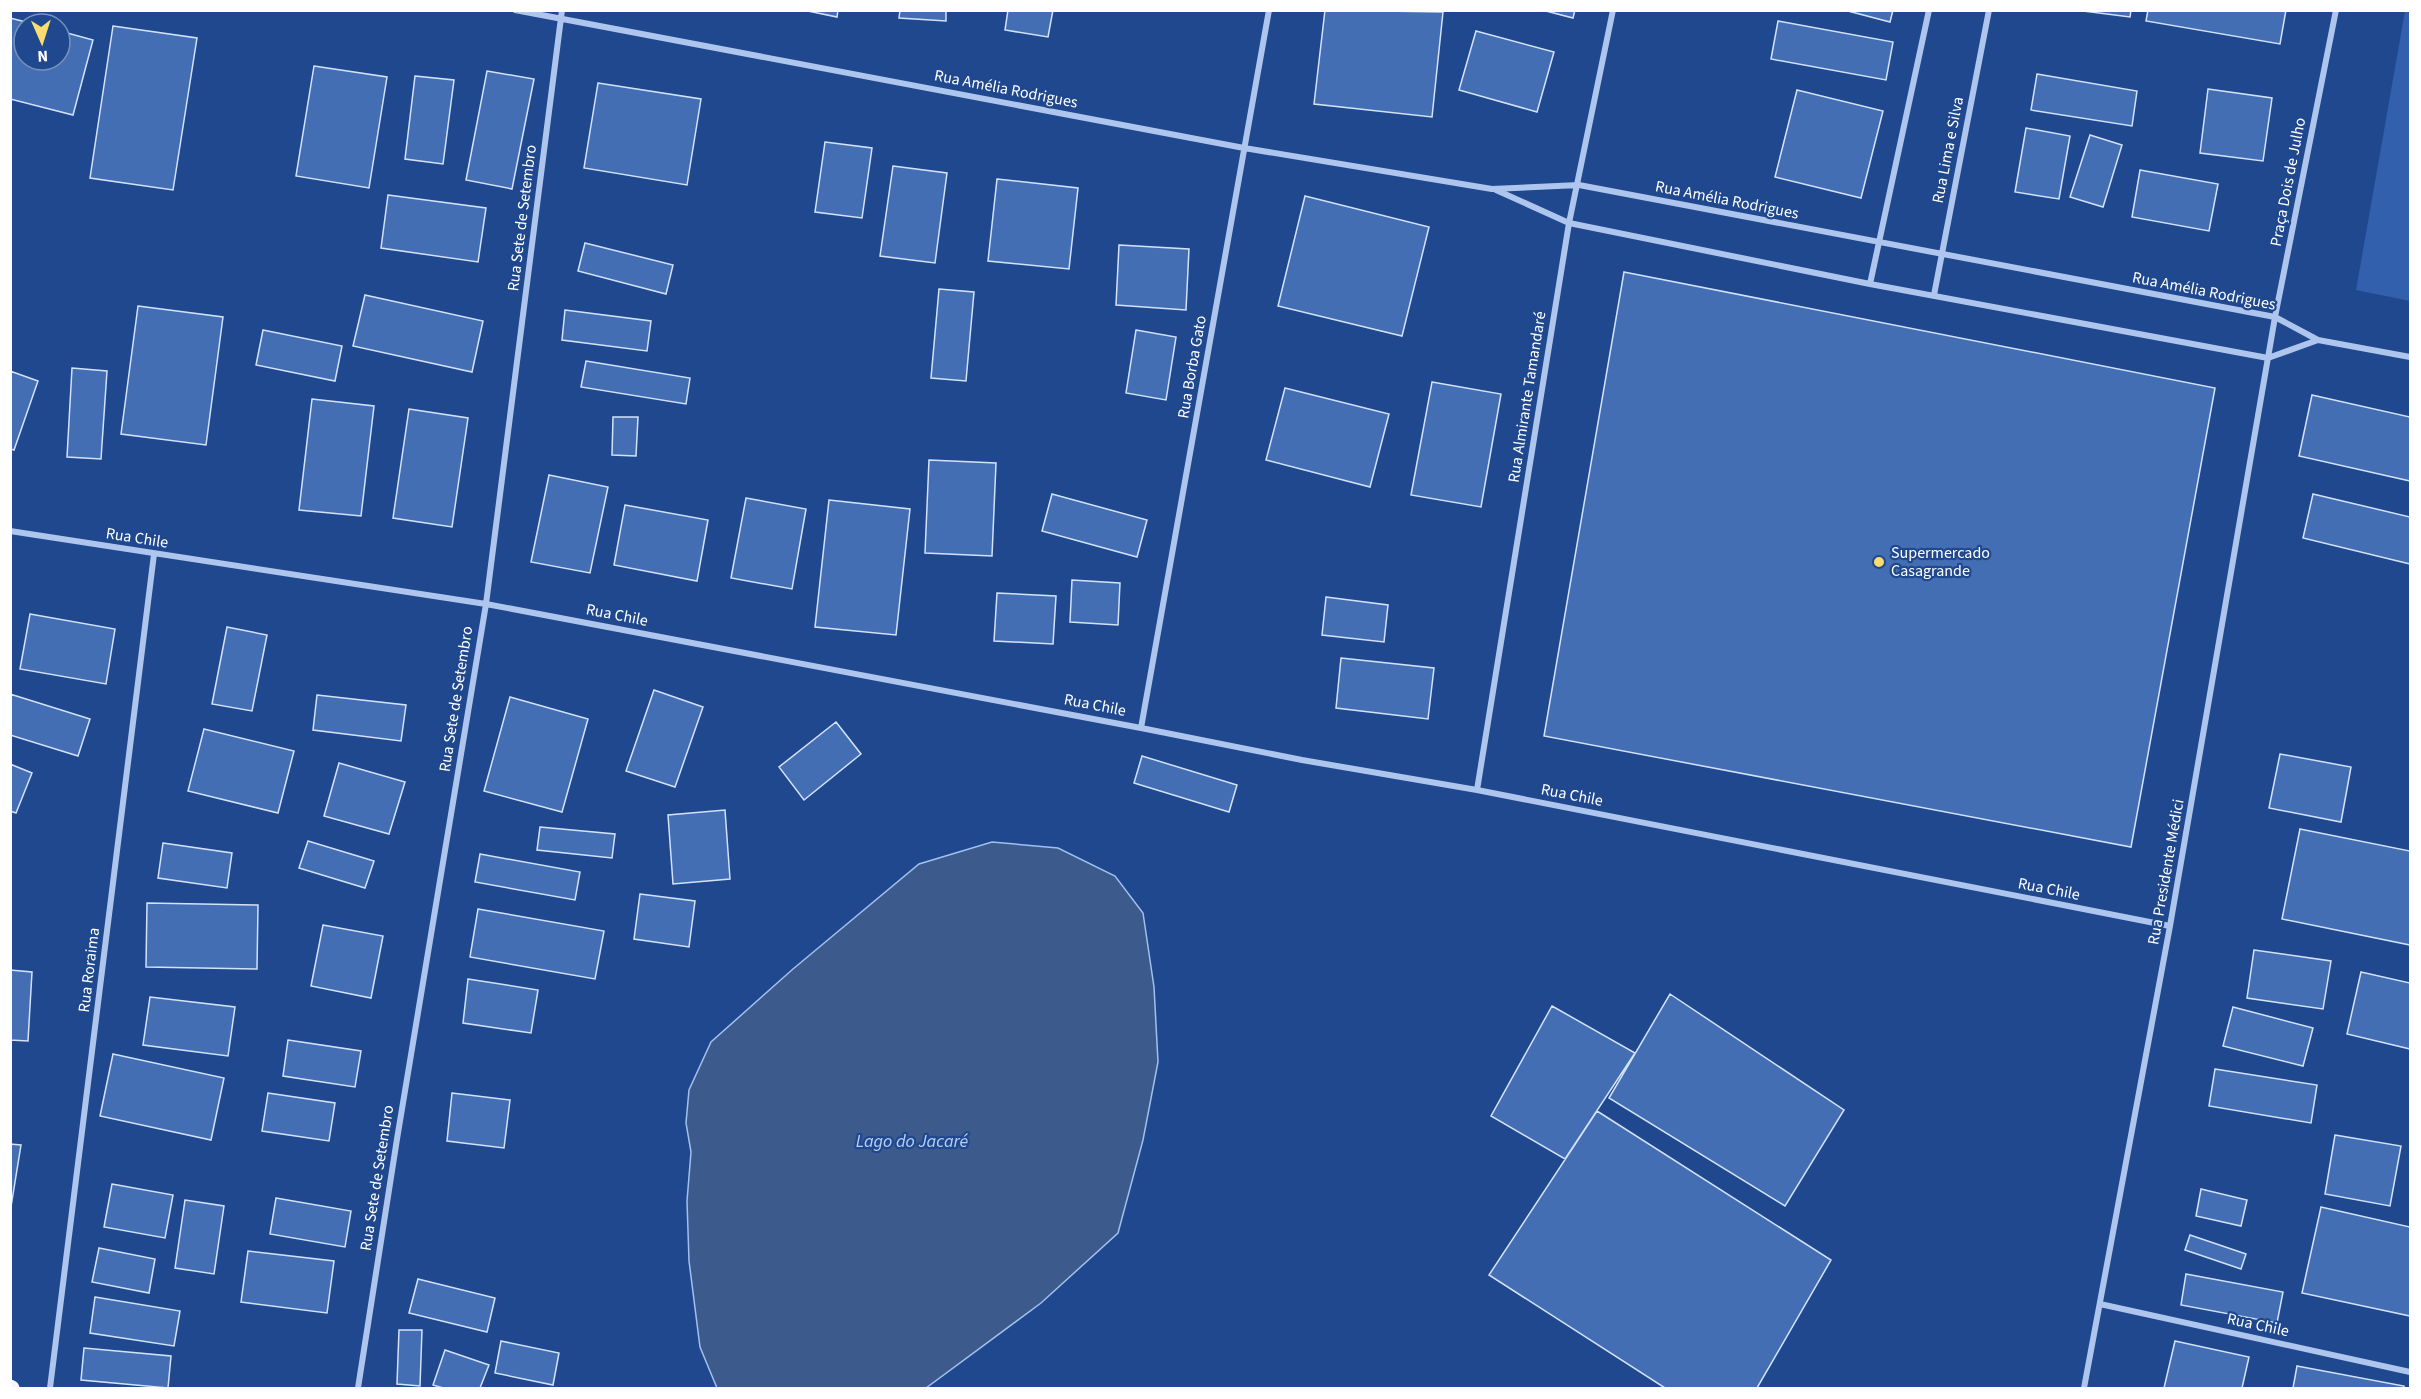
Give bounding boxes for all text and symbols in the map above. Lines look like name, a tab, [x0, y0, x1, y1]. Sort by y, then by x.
north arrow	[12, 12, 72, 72]
text: N	[37, 45, 49, 67]
street label: Rua Amélia Rodrigues	[932, 64, 1080, 114]
street label: Rua Lima e Silva	[1927, 95, 1969, 205]
street label: Praça Dois de Julho	[2265, 116, 2311, 248]
street label: Rua Sete de Setembro	[502, 144, 542, 292]
street label: Rua Amélia Rodrigues	[1653, 175, 1801, 225]
street label: Rua Amélia Rodrigues	[2130, 266, 2278, 316]
street label: Rua Almirante Tamandaré	[1503, 310, 1551, 484]
street label: Rua Borba Gato	[1172, 314, 1212, 420]
street label: Rua Chile	[104, 522, 170, 554]
place label: Supermercado Casagrande	[1891, 542, 1990, 582]
marker: Supermercado Casagrande	[1872, 555, 1886, 569]
street label: Rua Chile	[584, 598, 650, 632]
street label: Rua Sete de Setembro	[434, 625, 478, 773]
street label: Rua Chile	[1062, 688, 1128, 722]
street label: Rua Chile	[1539, 778, 1605, 812]
street label: Rua Presidente Médici	[2142, 797, 2190, 947]
street label: Rua Chile	[2016, 872, 2082, 906]
street label: Rua Roraima	[73, 926, 105, 1014]
street label: Rua Sete de Setembro	[355, 1104, 399, 1252]
water label: Lago do Jacaré	[856, 1129, 969, 1154]
street label: Rua Chile	[2225, 1308, 2291, 1342]

